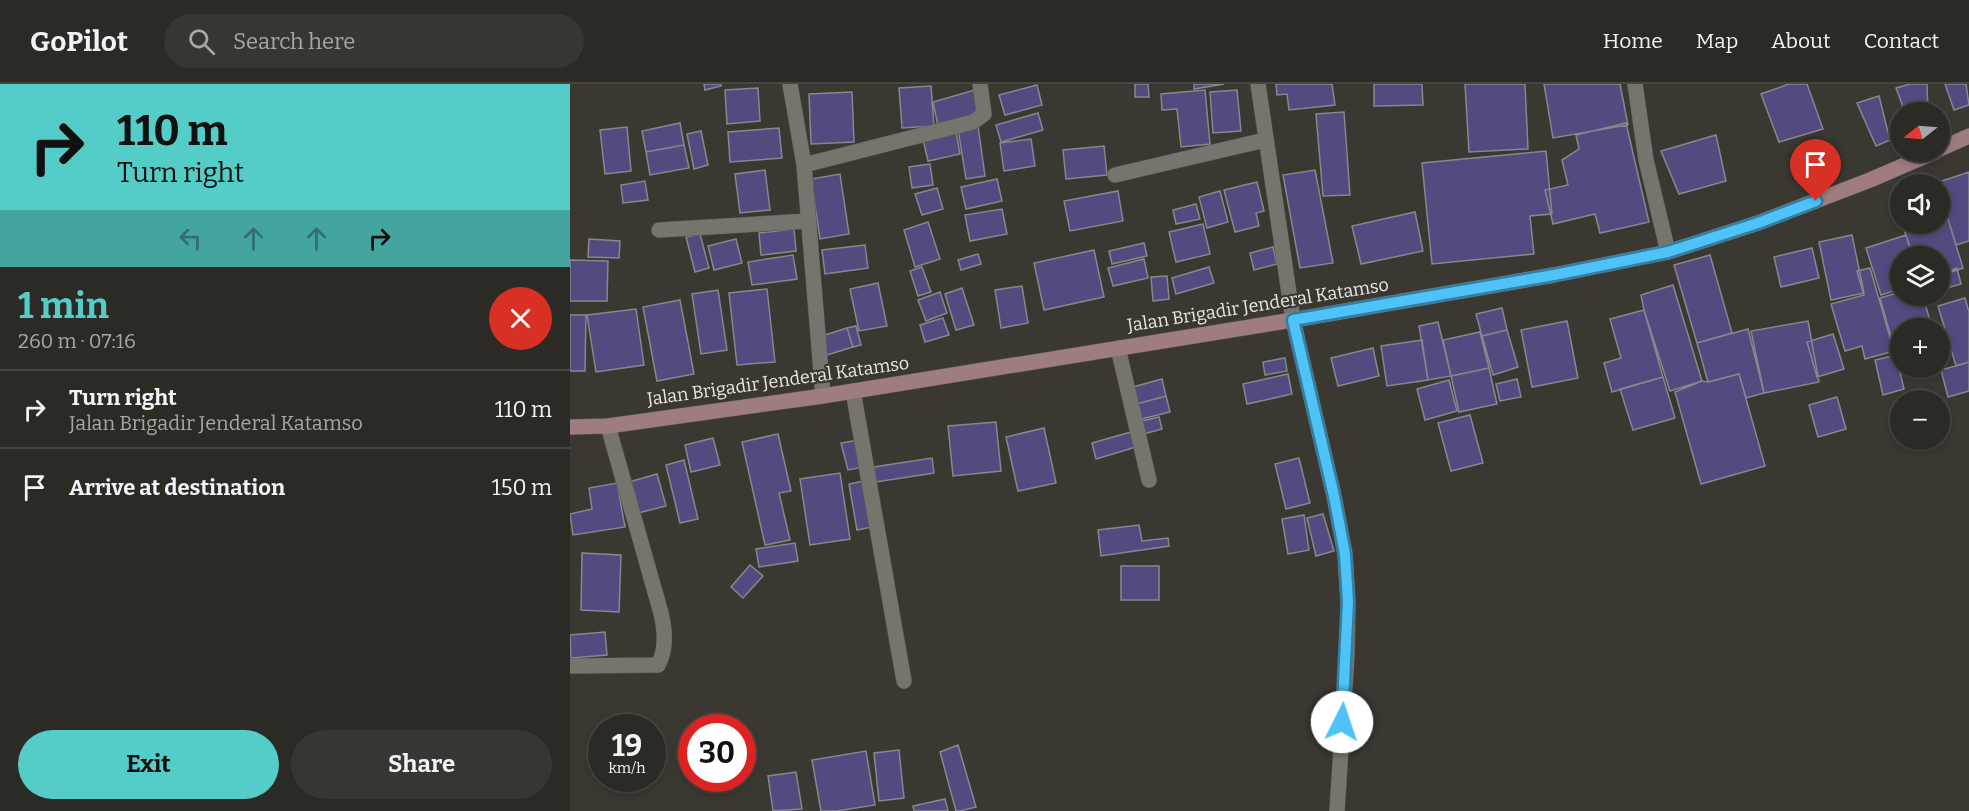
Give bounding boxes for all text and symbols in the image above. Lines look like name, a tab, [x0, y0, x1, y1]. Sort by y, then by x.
search box	[164, 14, 584, 68]
text: GoPilot	[30, 25, 128, 58]
icon: search	[185, 25, 218, 58]
text: Search here	[233, 28, 355, 55]
text: Home	[1603, 28, 1663, 54]
text: Map	[1696, 28, 1738, 54]
text: About	[1771, 28, 1831, 54]
text: Contact	[1864, 28, 1939, 54]
north arrow	[1890, 102, 1950, 162]
map controls	[1890, 102, 1950, 450]
text: 110 m	[117, 106, 228, 156]
icon: right	[18, 108, 96, 186]
pin	[1790, 139, 1841, 201]
icon: arrive	[1799, 148, 1832, 181]
text: Turn right	[117, 157, 244, 189]
button: sound	[1890, 174, 1950, 234]
icon: left	[174, 222, 207, 255]
icon: ahead	[237, 222, 270, 255]
icon: ahead	[300, 222, 333, 255]
icon: right	[363, 222, 396, 255]
button: layers	[1890, 246, 1950, 306]
street label: Jalan Brigadir Jenderal Katamso	[1125, 273, 1390, 337]
text: 1 min	[18, 284, 109, 328]
button: close	[489, 287, 552, 350]
button: +	[1890, 318, 1950, 378]
text: 260 m · 07:16	[18, 329, 136, 353]
street label: Jalan Brigadir Jenderal Katamso	[645, 352, 910, 410]
text: Turn right	[69, 384, 177, 411]
button: −	[1890, 390, 1950, 450]
icon: right	[18, 393, 51, 426]
text: 110 m	[495, 396, 552, 423]
text: Jalan Brigadir Jenderal Katamso	[69, 411, 363, 435]
icon: arrive	[18, 471, 51, 504]
text: Arrive at destination	[69, 474, 285, 501]
text: 150 m	[492, 474, 552, 501]
position arrow	[1310, 690, 1374, 754]
speed limit sign: 30	[678, 714, 756, 792]
text: 19	[612, 728, 642, 764]
button: Exit	[18, 730, 279, 799]
button: Share	[291, 730, 552, 799]
text: km/h	[608, 759, 646, 777]

